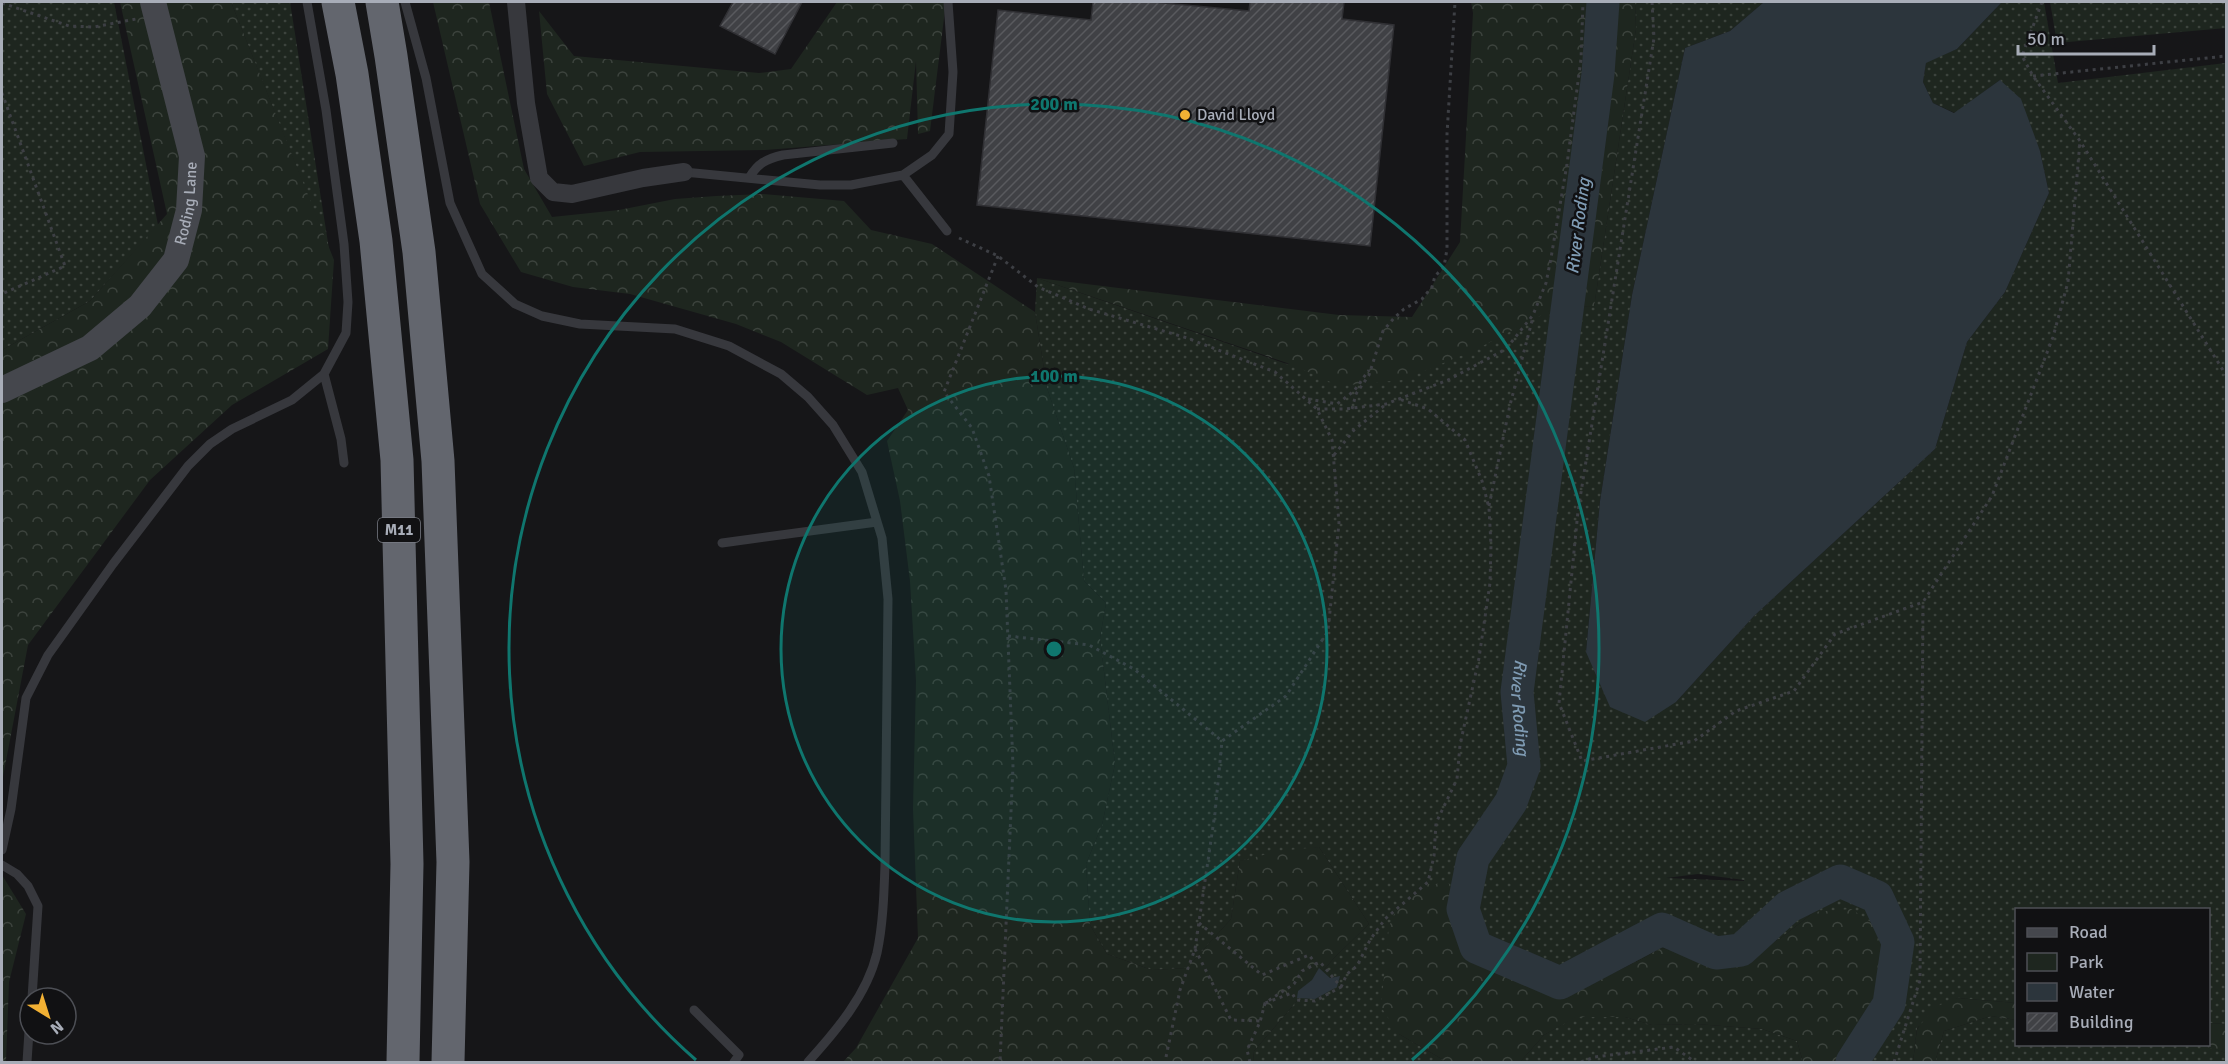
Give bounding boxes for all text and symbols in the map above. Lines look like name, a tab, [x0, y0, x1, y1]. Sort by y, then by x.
scale bar	[2018, 18, 2154, 56]
text: 50 m	[2027, 28, 2065, 50]
text: 200 m	[1030, 93, 1078, 115]
place label: David Lloyd	[1197, 105, 1275, 125]
marker: David Lloyd	[1178, 108, 1192, 122]
street label: Roding Lane	[170, 161, 202, 247]
water label: River Roding	[1561, 175, 1595, 275]
text: 100 m	[1030, 365, 1078, 387]
road number: M11	[378, 518, 420, 542]
centre of rings	[1044, 639, 1064, 659]
water label: River Roding	[1506, 658, 1534, 758]
legend	[2015, 908, 2210, 1046]
text: Road	[2069, 921, 2108, 943]
text: Park	[2069, 951, 2104, 973]
text: Water	[2069, 981, 2115, 1003]
north arrow	[18, 986, 78, 1046]
text: Building	[2069, 1011, 2133, 1033]
text: N	[46, 1016, 67, 1038]

